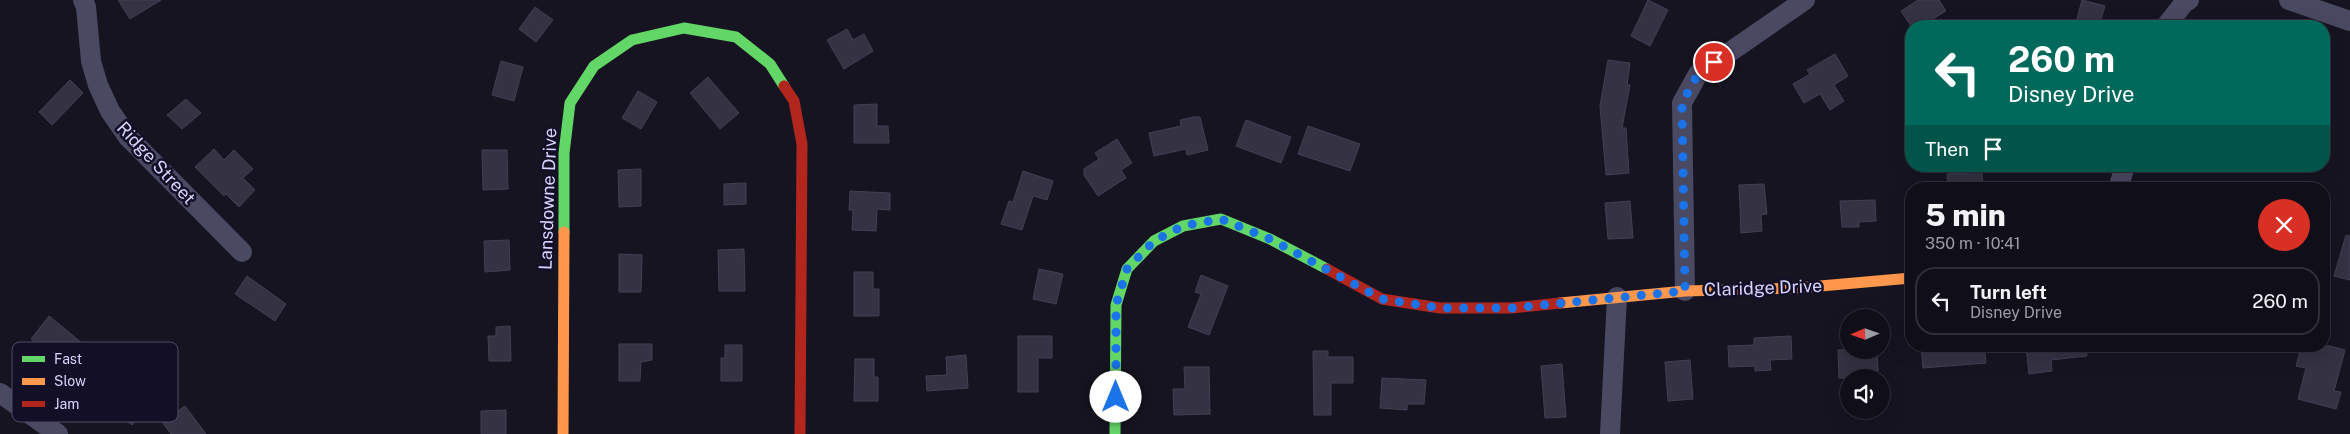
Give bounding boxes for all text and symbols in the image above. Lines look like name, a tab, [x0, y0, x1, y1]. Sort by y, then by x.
text: 260 m	[2008, 39, 2115, 80]
icon: left	[1925, 40, 1990, 105]
pin	[1693, 41, 1735, 83]
icon: arrive	[1700, 48, 1728, 76]
text: Disney Drive	[2008, 81, 2135, 107]
street label: Ridge Street	[113, 117, 200, 208]
street label: Lansdowne Drive	[535, 128, 560, 270]
icon: arrive	[1979, 135, 2007, 163]
text: Then	[1925, 138, 1969, 160]
text: 5 min	[1925, 197, 2006, 233]
button: close	[2258, 199, 2310, 251]
text: 350 m · 10:41	[1925, 234, 2021, 253]
street label: Claridge Drive	[1703, 275, 1822, 300]
text: Turn left	[1970, 281, 2047, 303]
icon: left	[1927, 287, 1955, 315]
text: 260 m	[2252, 290, 2308, 312]
text: Disney Drive	[1970, 303, 2062, 322]
north arrow	[1840, 309, 1890, 359]
map controls	[1840, 309, 1890, 419]
legend	[12, 342, 178, 422]
text: Fast	[54, 351, 82, 367]
button: sound	[1840, 369, 1890, 419]
position arrow	[1089, 370, 1141, 422]
text: Slow	[54, 373, 86, 389]
text: Jam	[54, 396, 79, 412]

